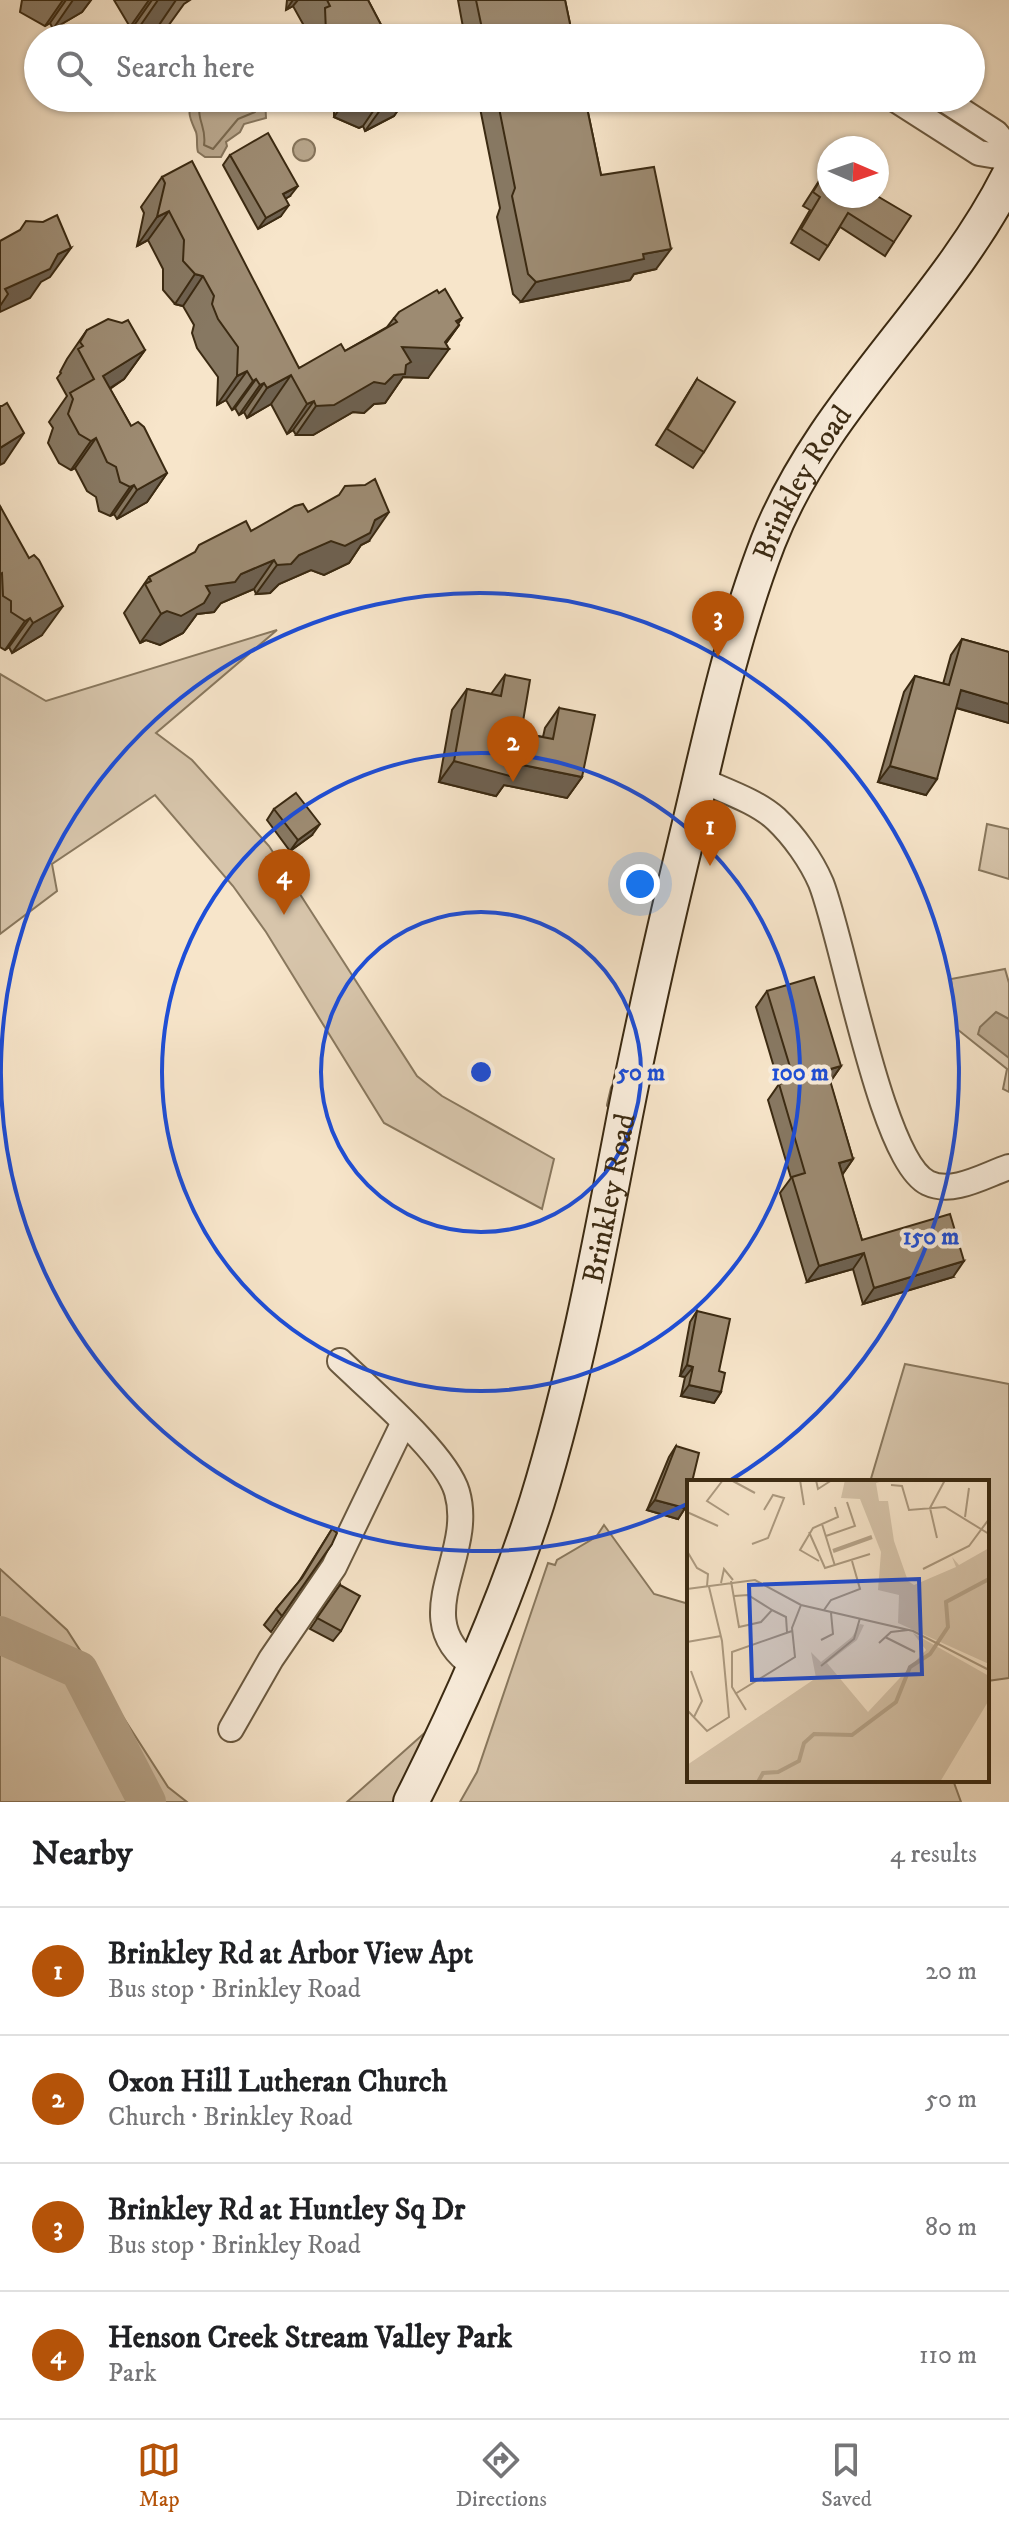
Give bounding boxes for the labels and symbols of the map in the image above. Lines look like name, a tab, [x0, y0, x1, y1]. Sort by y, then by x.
north arrow	[817, 136, 889, 208]
street label: Brinkley Road	[746, 398, 861, 566]
pin: 3	[692, 591, 744, 657]
pin: 2	[487, 716, 539, 782]
pin: 1	[684, 800, 736, 866]
pin: 4	[258, 849, 310, 915]
your location	[620, 864, 660, 904]
centre of rings	[467, 1058, 495, 1086]
text: 50 m	[616, 1058, 665, 1088]
text: 100 m	[771, 1058, 829, 1088]
street label: Brinkley Road	[575, 1110, 645, 1287]
text: 150 m	[903, 1222, 959, 1252]
inset map	[687, 1480, 989, 1782]

